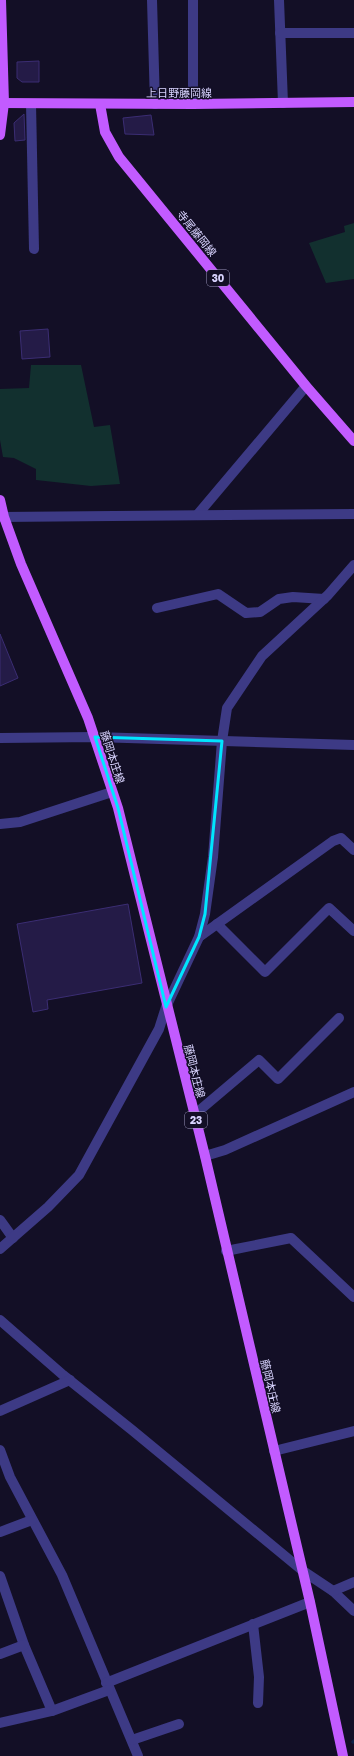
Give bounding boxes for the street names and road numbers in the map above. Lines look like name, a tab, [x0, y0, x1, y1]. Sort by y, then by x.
street label: 上日野藤岡線	[146, 86, 212, 99]
street label: 寺尾藤岡線	[175, 208, 219, 258]
road number: 30	[207, 270, 229, 286]
street label: 藤岡本庄線	[98, 729, 128, 785]
street label: 藤岡本庄線	[182, 1043, 208, 1099]
road number: 23	[185, 1112, 207, 1128]
street label: 藤岡本庄線	[258, 1358, 284, 1414]

